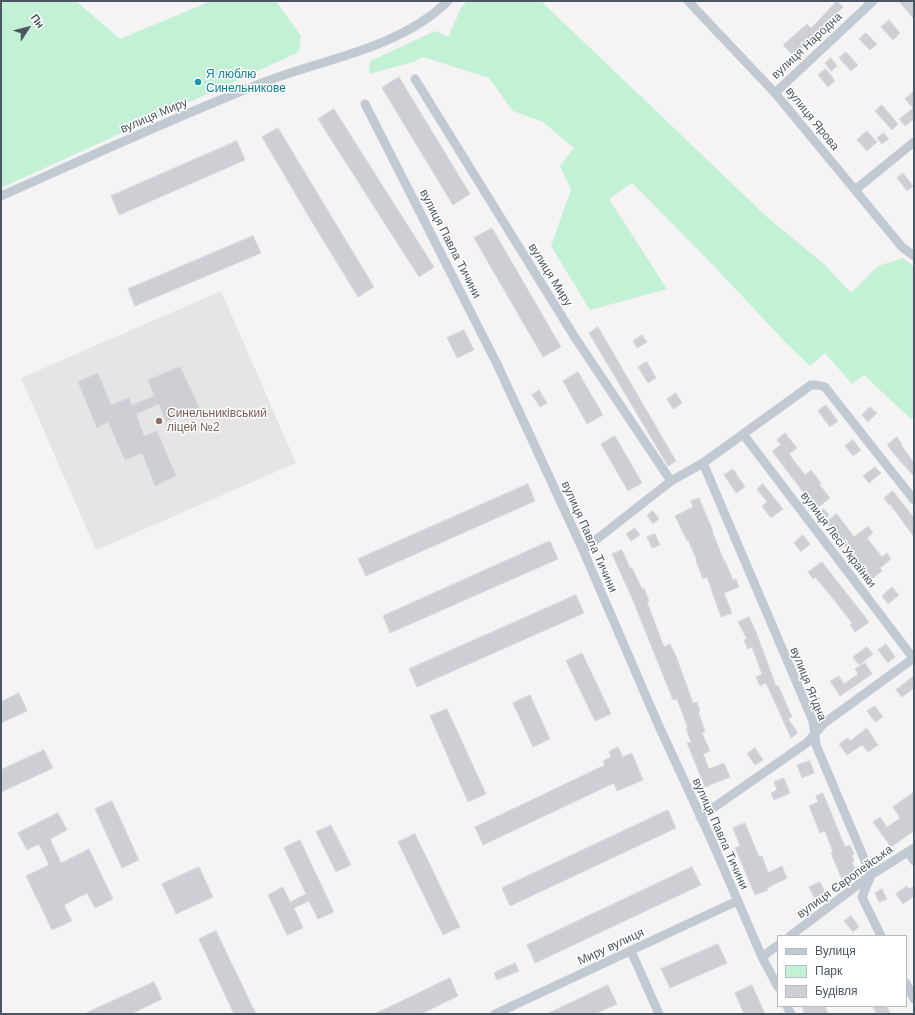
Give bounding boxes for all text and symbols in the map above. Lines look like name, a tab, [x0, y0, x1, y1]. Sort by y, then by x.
north arrow	[8, 8, 48, 48]
street label: вулиця Народна	[769, 10, 845, 82]
text: Пн	[29, 12, 47, 30]
place label: Я люблю Синельникове	[206, 68, 286, 96]
marker: Я люблю Синельникове	[193, 77, 203, 87]
street label: вулиця Ярова	[782, 84, 842, 154]
street label: вулиця Миру	[118, 95, 190, 137]
street label: вулиця Павла Тичини	[416, 187, 484, 301]
street label: вулиця Миру	[525, 241, 575, 309]
place label: Синельниківський ліцей №2	[167, 407, 267, 435]
marker: Синельниківський ліцей №2	[154, 416, 164, 426]
street label: вулиця Павла Тичини	[558, 479, 620, 595]
street label: вулиця Лесі Українки	[797, 489, 879, 591]
street label: вулиця Ягідна	[787, 645, 829, 723]
street label: вулиця Павла Тичини	[689, 776, 751, 892]
street label: вулиця Європейська	[794, 842, 896, 922]
street label: Миру вулиця	[576, 925, 646, 969]
legend	[777, 935, 907, 1007]
text: Вулиця	[815, 944, 856, 958]
text: Парк	[815, 964, 842, 978]
text: Будівля	[815, 984, 857, 998]

